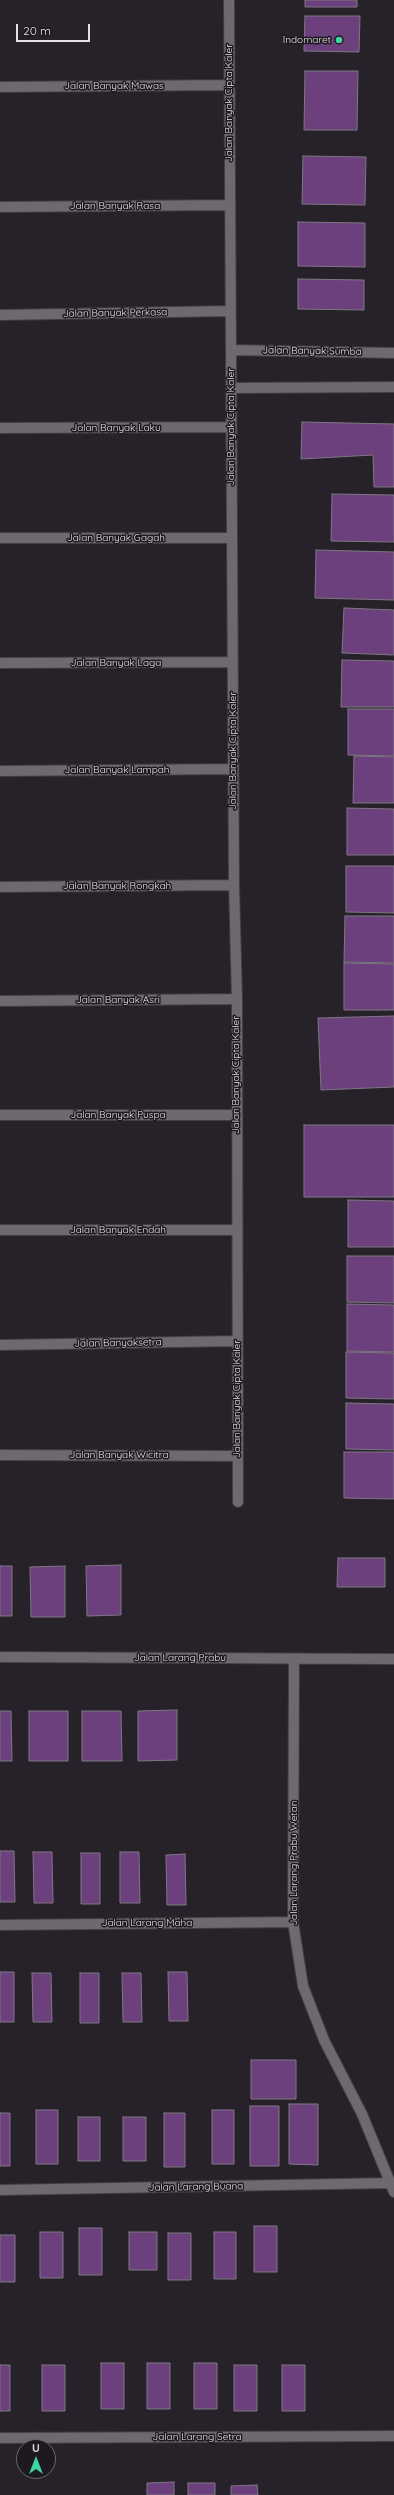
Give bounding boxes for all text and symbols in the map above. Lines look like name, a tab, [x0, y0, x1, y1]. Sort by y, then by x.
scale bar	[18, 16, 92, 42]
text: 20 m	[23, 23, 51, 38]
place label: Indomaret	[283, 34, 331, 46]
marker: Indomaret	[334, 35, 344, 45]
street label: Jalan Banyak Cipta Kaler	[223, 44, 235, 162]
street label: Jalan Banyak Mawas	[64, 80, 164, 92]
street label: Jalan Banyak Rasa	[70, 200, 160, 212]
street label: Jalan Banyak Perkasa	[63, 306, 167, 320]
street label: Jalan Banyak Sumba	[262, 344, 362, 358]
street label: Jalan Banyak Cipta Kaler	[225, 368, 237, 486]
street label: Jalan Banyak Laku	[71, 422, 161, 434]
street label: Jalan Banyak Gagah	[67, 532, 165, 544]
street label: Jalan Banyak Laga	[71, 657, 161, 669]
street label: Jalan Banyak Cipta Kaler	[227, 692, 239, 810]
street label: Jalan Banyak Lampah	[64, 764, 170, 776]
street label: Jalan Banyak Rongkah	[63, 880, 171, 892]
street label: Jalan Banyak Asri	[76, 994, 160, 1006]
street label: Jalan Banyak Cipta Kaler	[230, 1016, 242, 1134]
street label: Jalan Banyak Puspa	[70, 1109, 166, 1121]
street label: Jalan Banyak Endah	[70, 1224, 166, 1236]
street label: Jalan Banyaksetra	[74, 1336, 162, 1350]
street label: Jalan Banyak Cipta Kaler	[231, 1340, 243, 1458]
street label: Jalan Banyak Wicitra	[69, 1449, 169, 1461]
street label: Jalan Larang Prabu	[134, 1652, 226, 1664]
street label: Jalan Larang Prabu Wetan	[288, 1800, 300, 1926]
street label: Jalan Larang Maha	[102, 1917, 192, 1929]
street label: Jalan Larang Buana	[149, 2180, 243, 2194]
street label: Jalan Larang Setra	[152, 2431, 242, 2443]
north arrow	[16, 2439, 56, 2479]
text: U	[32, 2441, 40, 2455]

